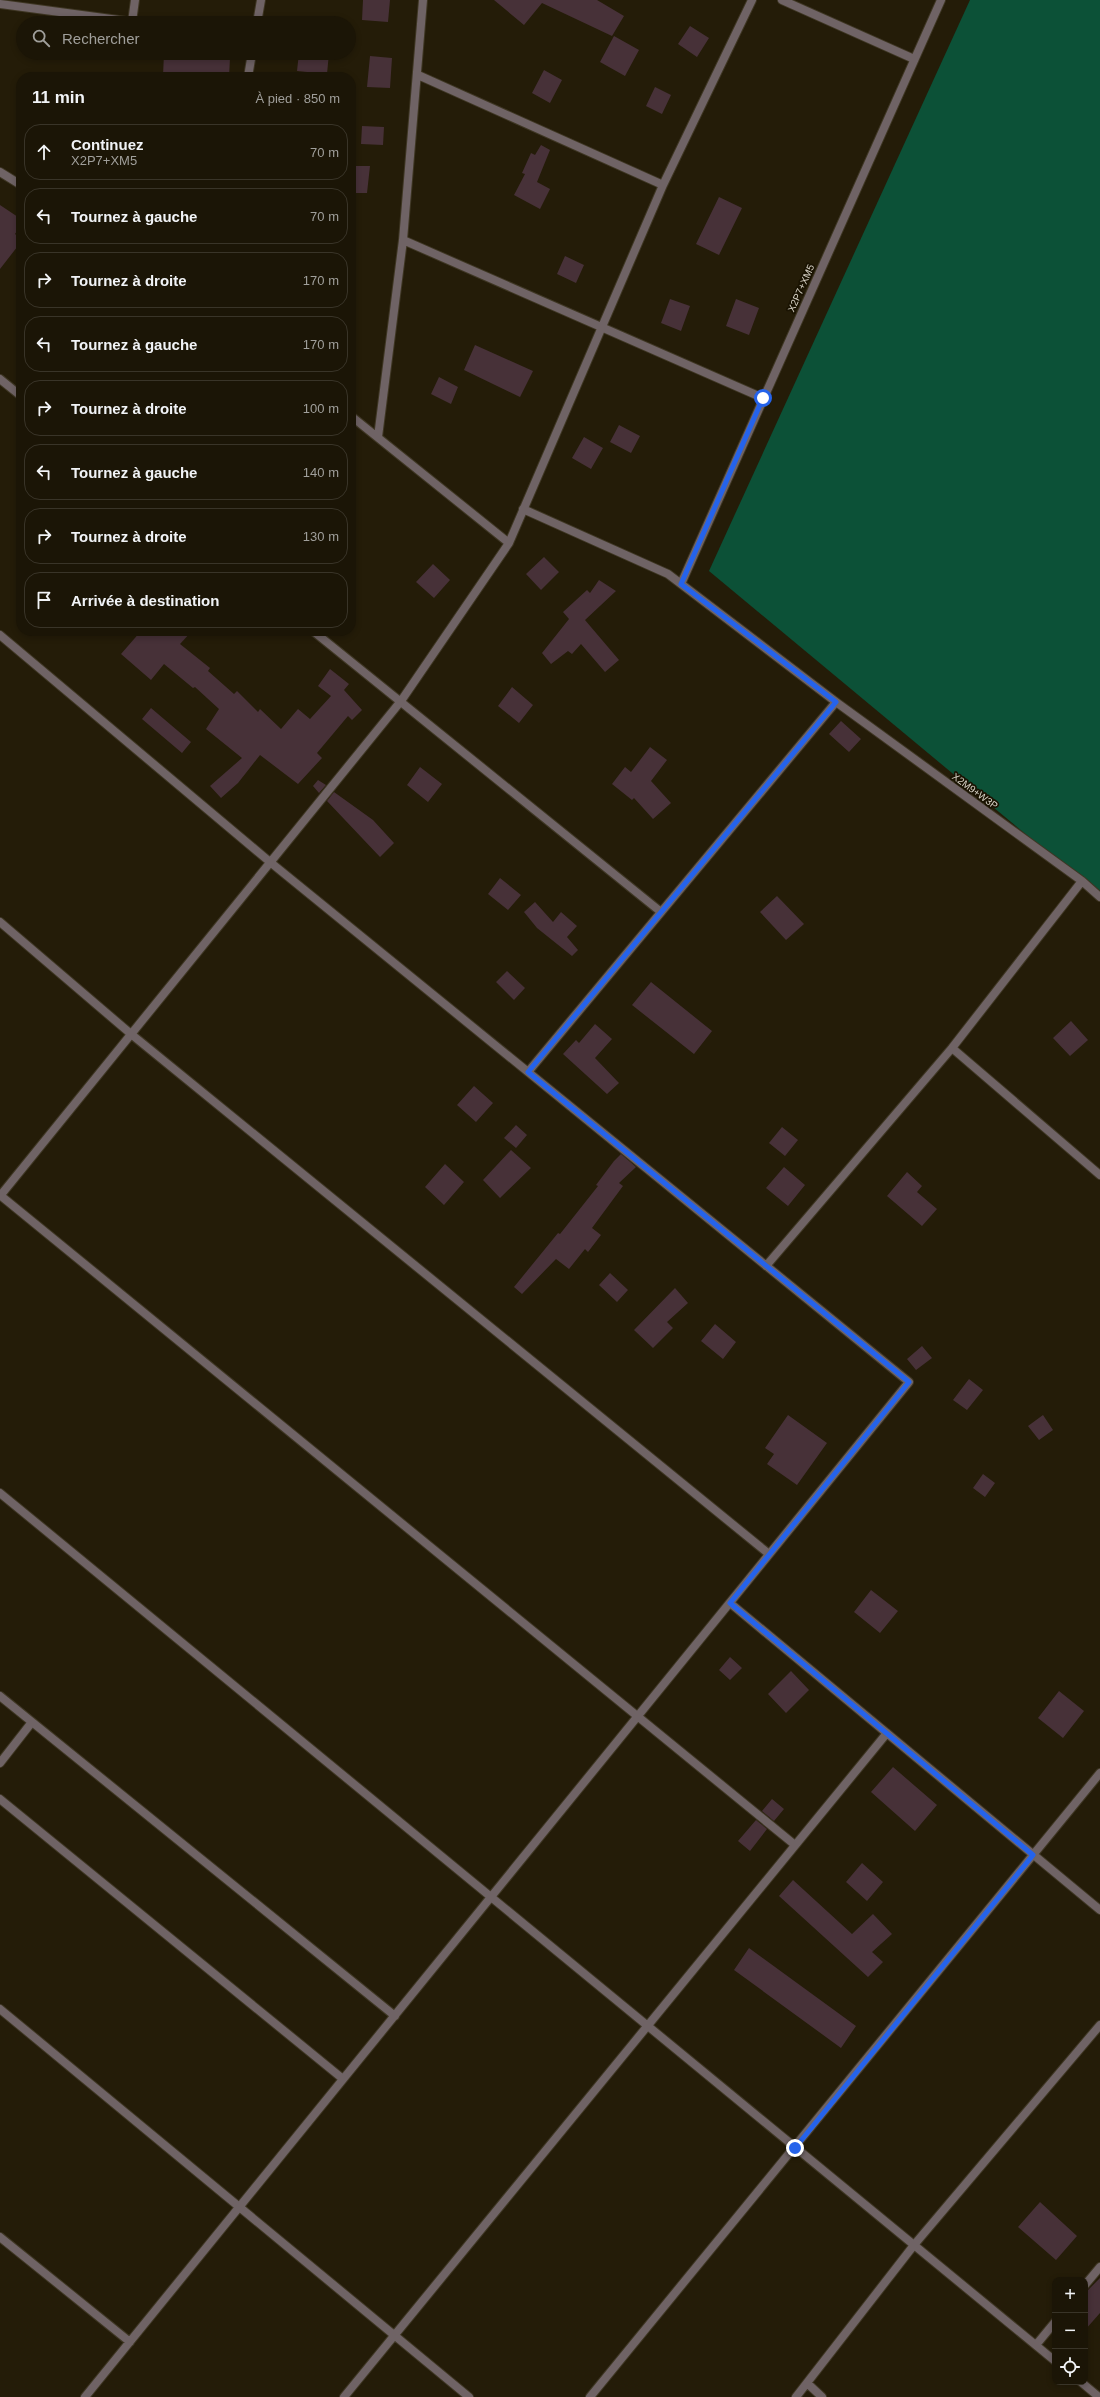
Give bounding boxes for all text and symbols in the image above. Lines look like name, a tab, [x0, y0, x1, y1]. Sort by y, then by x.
search box	[16, 16, 356, 60]
icon: search	[30, 27, 52, 49]
text: Rechercher	[62, 30, 140, 47]
text: 11 min	[32, 88, 85, 107]
text: À pied · 850 m	[255, 91, 340, 106]
text: Continuez	[71, 136, 144, 153]
icon: ahead	[33, 141, 55, 163]
text: 70 m	[310, 145, 339, 160]
text: X2P7+XM5	[71, 153, 137, 168]
icon: left	[33, 205, 55, 227]
text: Tournez à gauche	[71, 208, 197, 225]
text: 70 m	[310, 209, 339, 224]
street label: X2P7+XM5	[786, 262, 817, 313]
icon: right	[33, 269, 55, 291]
text: Tournez à droite	[71, 272, 187, 289]
text: 170 m	[303, 273, 339, 288]
icon: left	[33, 333, 55, 355]
text: Tournez à gauche	[71, 336, 197, 353]
text: 170 m	[303, 337, 339, 352]
route start	[754, 389, 772, 407]
icon: right	[33, 397, 55, 419]
text: Tournez à droite	[71, 400, 187, 417]
text: 100 m	[303, 401, 339, 416]
icon: left	[33, 461, 55, 483]
text: Tournez à gauche	[71, 464, 197, 481]
text: 140 m	[303, 465, 339, 480]
icon: right	[33, 525, 55, 547]
text: Tournez à droite	[71, 528, 187, 545]
text: 130 m	[303, 529, 339, 544]
icon: arrive	[33, 589, 55, 611]
text: Arrivée à destination	[71, 592, 219, 609]
street label: X2M9+W3P	[950, 771, 1000, 811]
route end	[786, 2139, 804, 2157]
map controls	[1052, 2277, 1088, 2385]
button: +	[1052, 2277, 1088, 2313]
button: −	[1052, 2313, 1088, 2349]
button: locate	[1052, 2349, 1088, 2385]

